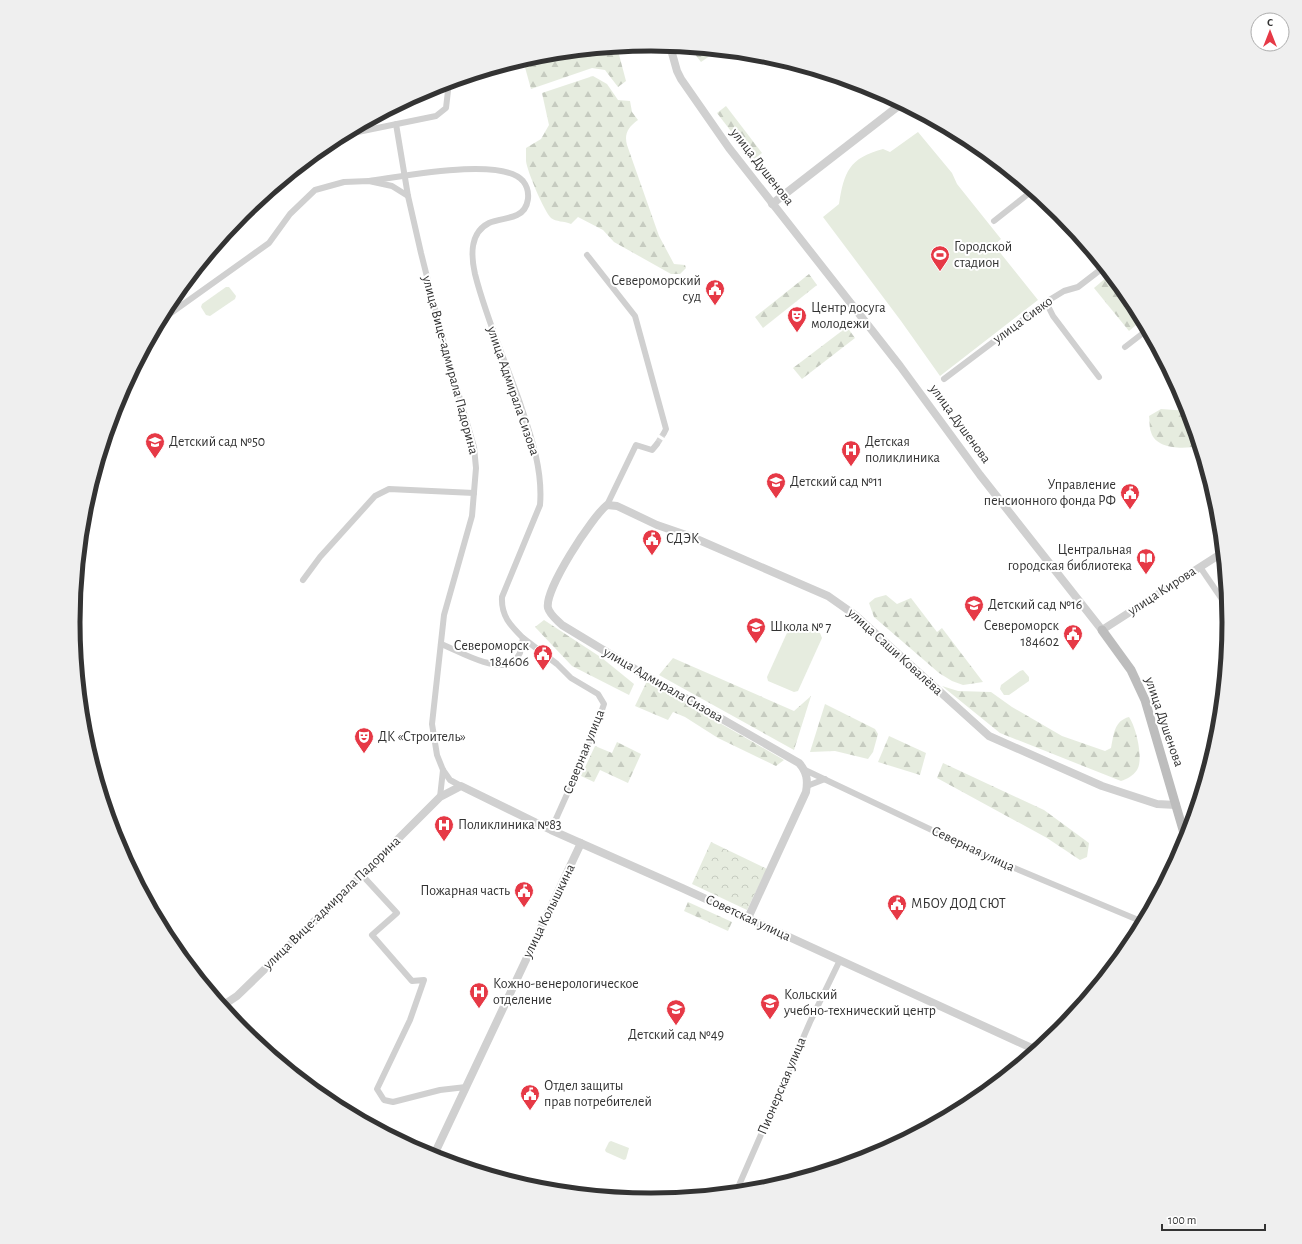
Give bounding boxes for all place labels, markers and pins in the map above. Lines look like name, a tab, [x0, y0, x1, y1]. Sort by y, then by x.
place label: Городской стадион	[954, 240, 1012, 270]
sports icon: Городской стадион	[929, 244, 951, 272]
place label: Североморский суд	[611, 274, 701, 304]
public building icon: Североморский суд	[704, 278, 726, 306]
place label: Центр досуга молодежи	[811, 301, 886, 331]
theatre icon: Центр досуга молодежи	[786, 305, 808, 333]
school or university icon: Детский сад №50	[144, 431, 166, 459]
place label: Детский сад №50	[169, 435, 265, 449]
place label: Детская поликлиника	[865, 435, 940, 465]
hospital icon: Детская поликлиника	[840, 439, 862, 467]
school or university icon: Детский сад №11	[765, 471, 787, 499]
place label: Детский сад №11	[790, 475, 883, 489]
place label: Управление пенсионного фонда РФ	[984, 478, 1116, 508]
public building icon: Управление пенсионного фонда РФ	[1119, 482, 1141, 510]
public building icon: СДЭК	[641, 528, 663, 556]
place label: СДЭК	[666, 532, 699, 546]
place label: Центральная городская библиотека	[1008, 543, 1133, 573]
library icon: Центральная городская библиотека	[1135, 547, 1157, 575]
school or university icon: Детский сад №16	[963, 594, 985, 622]
place label: Детский сад №16	[988, 598, 1082, 612]
school or university icon: Школа № 7	[745, 616, 767, 644]
place label: Североморск 184602	[984, 619, 1060, 649]
place label: Школа № 7	[770, 620, 832, 634]
public building icon: Североморск 184602	[1062, 623, 1084, 651]
place label: Североморск 184606	[454, 639, 530, 669]
public building icon: Североморск 184606	[532, 643, 554, 671]
theatre icon: ДК «Строитель»	[353, 726, 375, 754]
place label: ДК «Строитель»	[378, 730, 466, 744]
hospital icon: Поликлиника №83	[433, 814, 455, 842]
place label: Поликлиника №83	[458, 818, 562, 832]
public building icon: Пожарная часть	[513, 880, 535, 908]
place label: Пожарная часть	[420, 884, 510, 898]
public building icon: МБОУ ДОД СЮТ	[886, 893, 908, 921]
place label: МБОУ ДОД СЮТ	[911, 897, 1006, 911]
place label: Кожно-венерологическое отделение	[493, 977, 639, 1007]
hospital icon: Кожно-венерологическое отделение	[468, 981, 490, 1009]
place label: Кольский учебно-технический центр	[783, 988, 936, 1018]
school or university icon: Кольский учебно-технический центр	[759, 992, 781, 1020]
school or university icon: Детcкий сад №49	[665, 998, 687, 1026]
place label: Детcкий сад №49	[628, 1028, 724, 1042]
place label: Отдел защиты прав потребителей	[544, 1079, 652, 1109]
public building icon: Отдел защиты прав потребителей	[519, 1083, 541, 1111]

